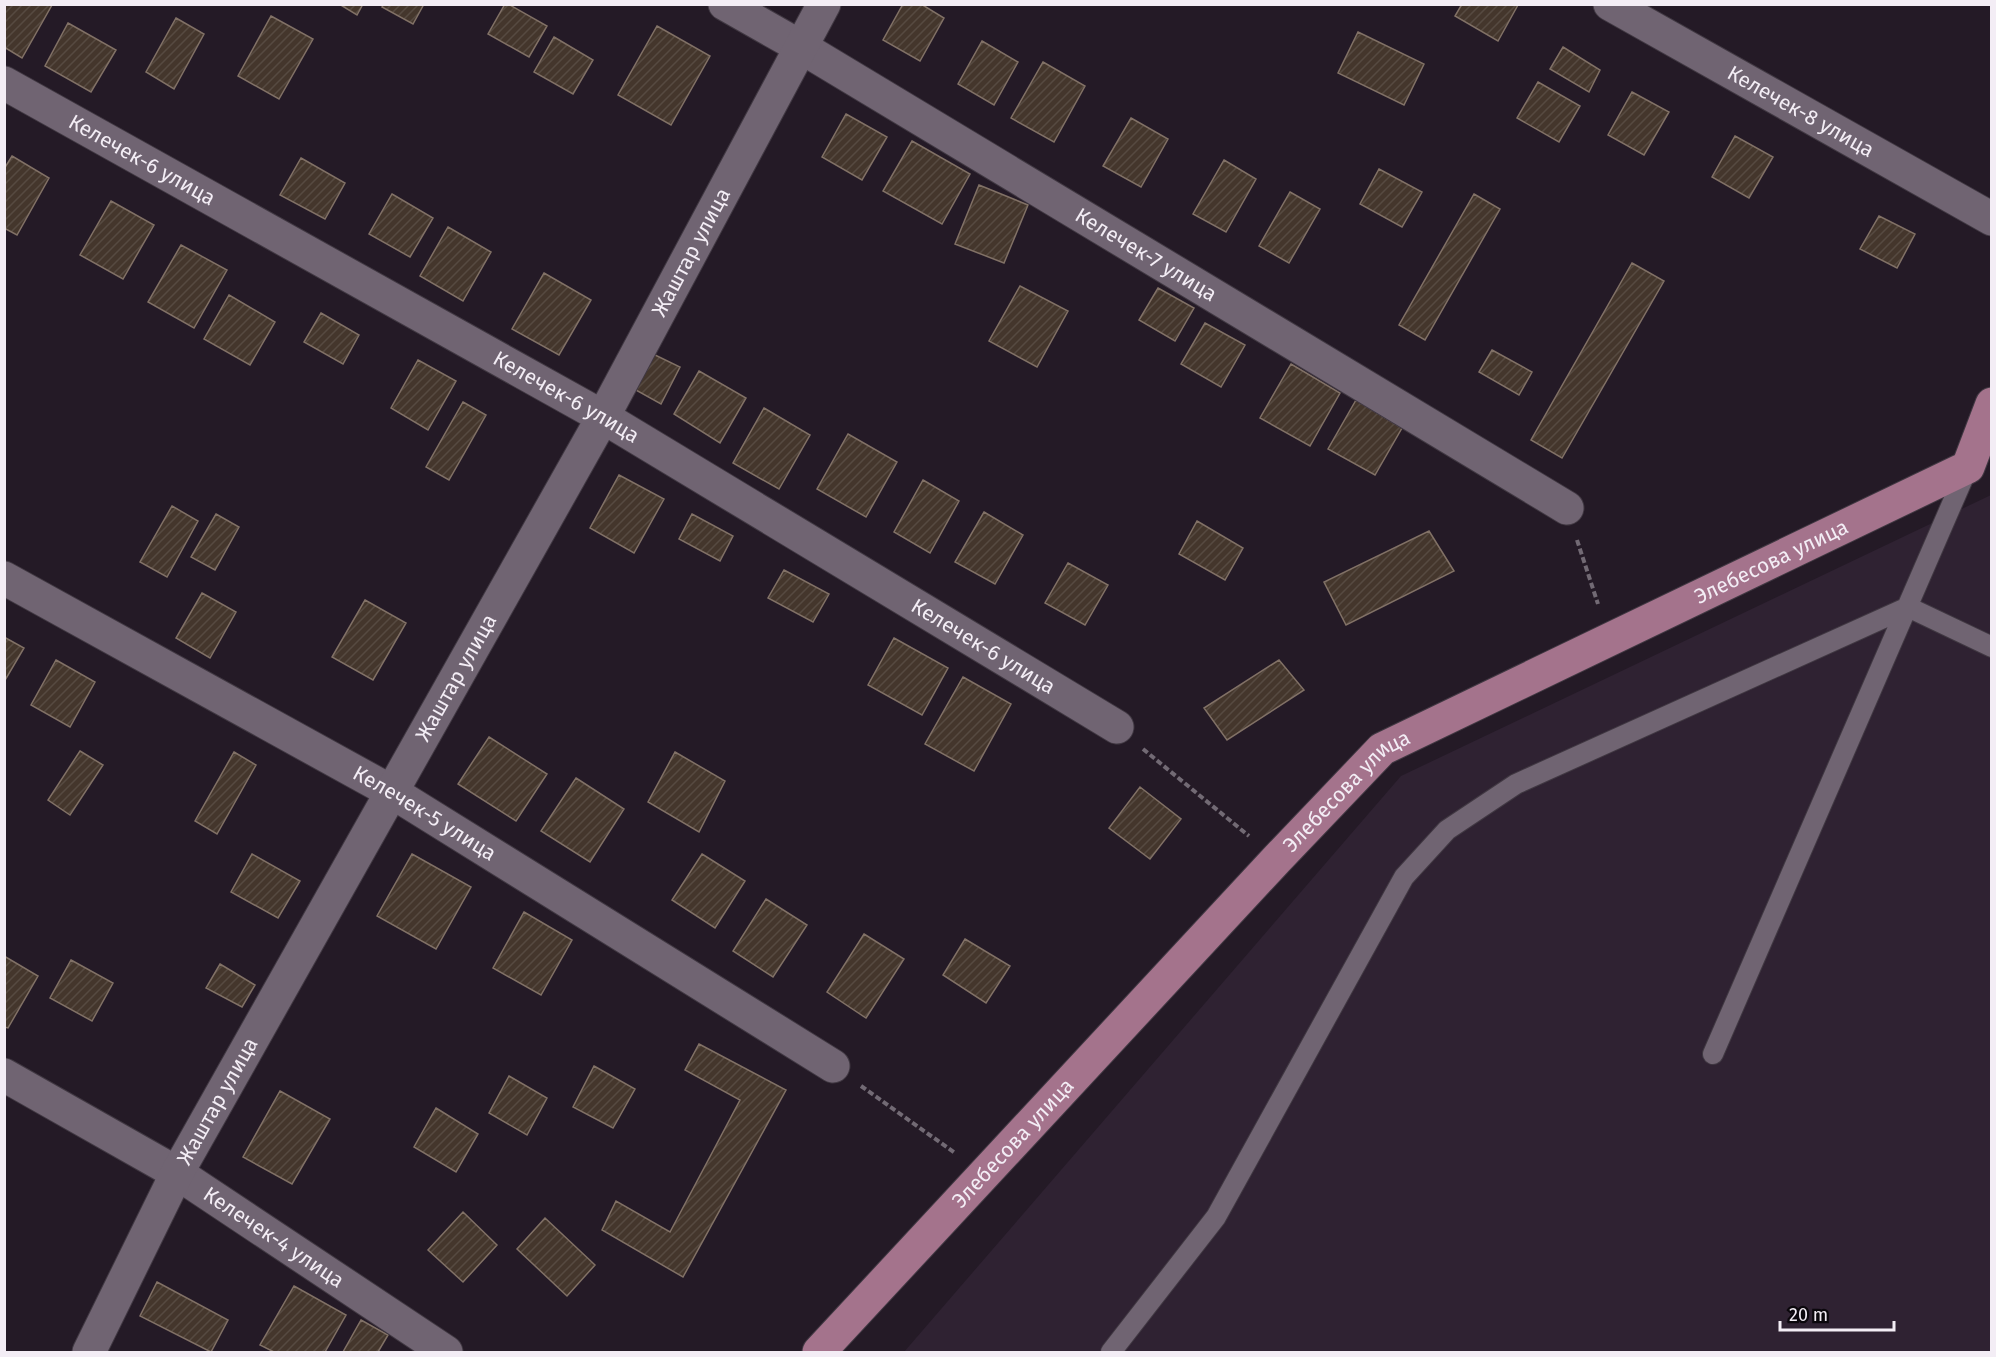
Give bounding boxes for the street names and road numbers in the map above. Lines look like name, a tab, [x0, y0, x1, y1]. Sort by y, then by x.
street label: Келечек-8 улица	[1723, 60, 1879, 163]
street label: Келечек-6 улица	[64, 109, 220, 211]
street label: Жаштар улица	[646, 184, 736, 321]
street label: Келечек-7 улица	[1070, 202, 1222, 307]
street label: Келечек-6 улица	[489, 345, 644, 449]
street label: Элебесова улица	[1690, 514, 1852, 610]
street label: Келечек-6 улица	[906, 593, 1060, 700]
street label: Жаштар улица	[410, 609, 502, 746]
street label: Элебесова улица	[1278, 724, 1414, 858]
street label: Келечек-5 улица	[348, 760, 501, 867]
street label: Жаштар улица	[171, 1033, 264, 1169]
street label: Элебесова улица	[946, 1073, 1079, 1213]
street label: Келечек-4 улица	[198, 1181, 349, 1294]

